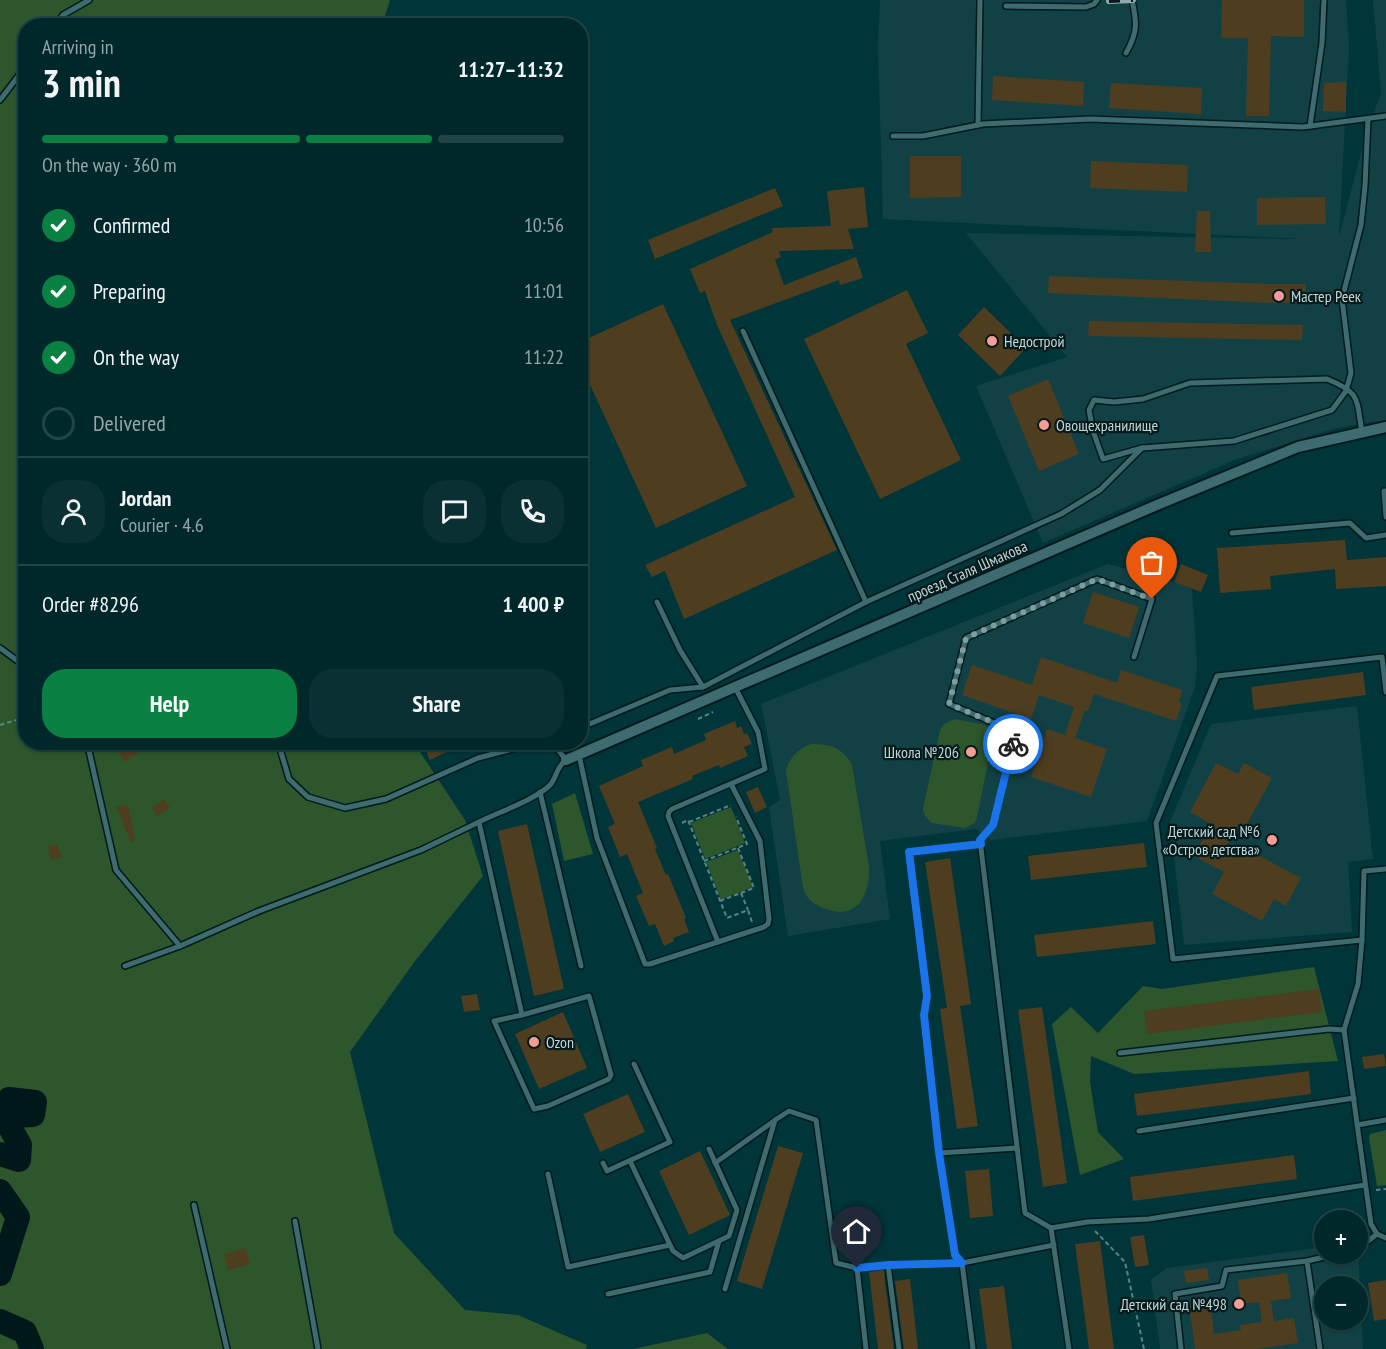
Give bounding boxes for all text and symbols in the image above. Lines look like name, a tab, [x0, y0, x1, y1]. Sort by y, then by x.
text: Arriving in	[42, 34, 114, 60]
text: 11:27–11:32	[458, 55, 564, 83]
text: 3 min	[42, 57, 121, 108]
text: On the way · 360 m	[42, 152, 177, 178]
icon: check	[42, 209, 75, 242]
text: Confirmed	[93, 211, 170, 239]
text: 10:56	[524, 212, 564, 238]
icon: check	[42, 275, 75, 308]
text: Preparing	[93, 277, 166, 305]
text: 11:01	[524, 278, 564, 304]
place label: Мастер Реек	[1291, 286, 1362, 306]
marker: Мастер Реек	[1272, 289, 1286, 303]
place label: Недострой	[1004, 331, 1064, 351]
marker: Недострой	[985, 334, 999, 348]
icon: check	[42, 341, 75, 374]
text: On the way	[93, 343, 179, 371]
text: 11:22	[524, 344, 564, 370]
text: Delivered	[93, 409, 166, 437]
place label: Овощехранилище	[1056, 415, 1158, 435]
marker: Овощехранилище	[1037, 418, 1051, 432]
button: person	[42, 480, 105, 543]
button: chat	[423, 480, 486, 543]
button: phone	[501, 480, 564, 543]
text: Jordan	[120, 484, 171, 512]
text: Courier · 4.6	[120, 512, 204, 538]
street label: проезд Сталя Шмакова	[904, 536, 1030, 606]
pin	[1126, 537, 1177, 599]
icon: bag	[1135, 546, 1168, 579]
text: Order #8296	[42, 590, 139, 618]
text: 1 400 ₽	[502, 590, 564, 618]
button: Help	[42, 669, 297, 738]
button: Share	[309, 669, 564, 738]
courier	[983, 714, 1043, 774]
icon: bike	[997, 728, 1030, 761]
place label: Школа №206	[884, 742, 959, 762]
marker: Школа №206	[964, 745, 978, 759]
place label: Детский сад №6 «Остров детства»	[1162, 821, 1260, 859]
marker: Детский сад №6 «Остров детства»	[1265, 833, 1279, 847]
place label: Ozon	[546, 1032, 574, 1052]
marker: Ozon	[527, 1035, 541, 1049]
pin	[831, 1206, 882, 1268]
map controls	[1314, 1210, 1368, 1330]
button: +	[1314, 1210, 1368, 1264]
icon: home	[840, 1215, 873, 1248]
button: −	[1314, 1276, 1368, 1330]
place label: Детский сад №498	[1120, 1294, 1227, 1314]
marker: Детский сад №498	[1232, 1297, 1246, 1311]

